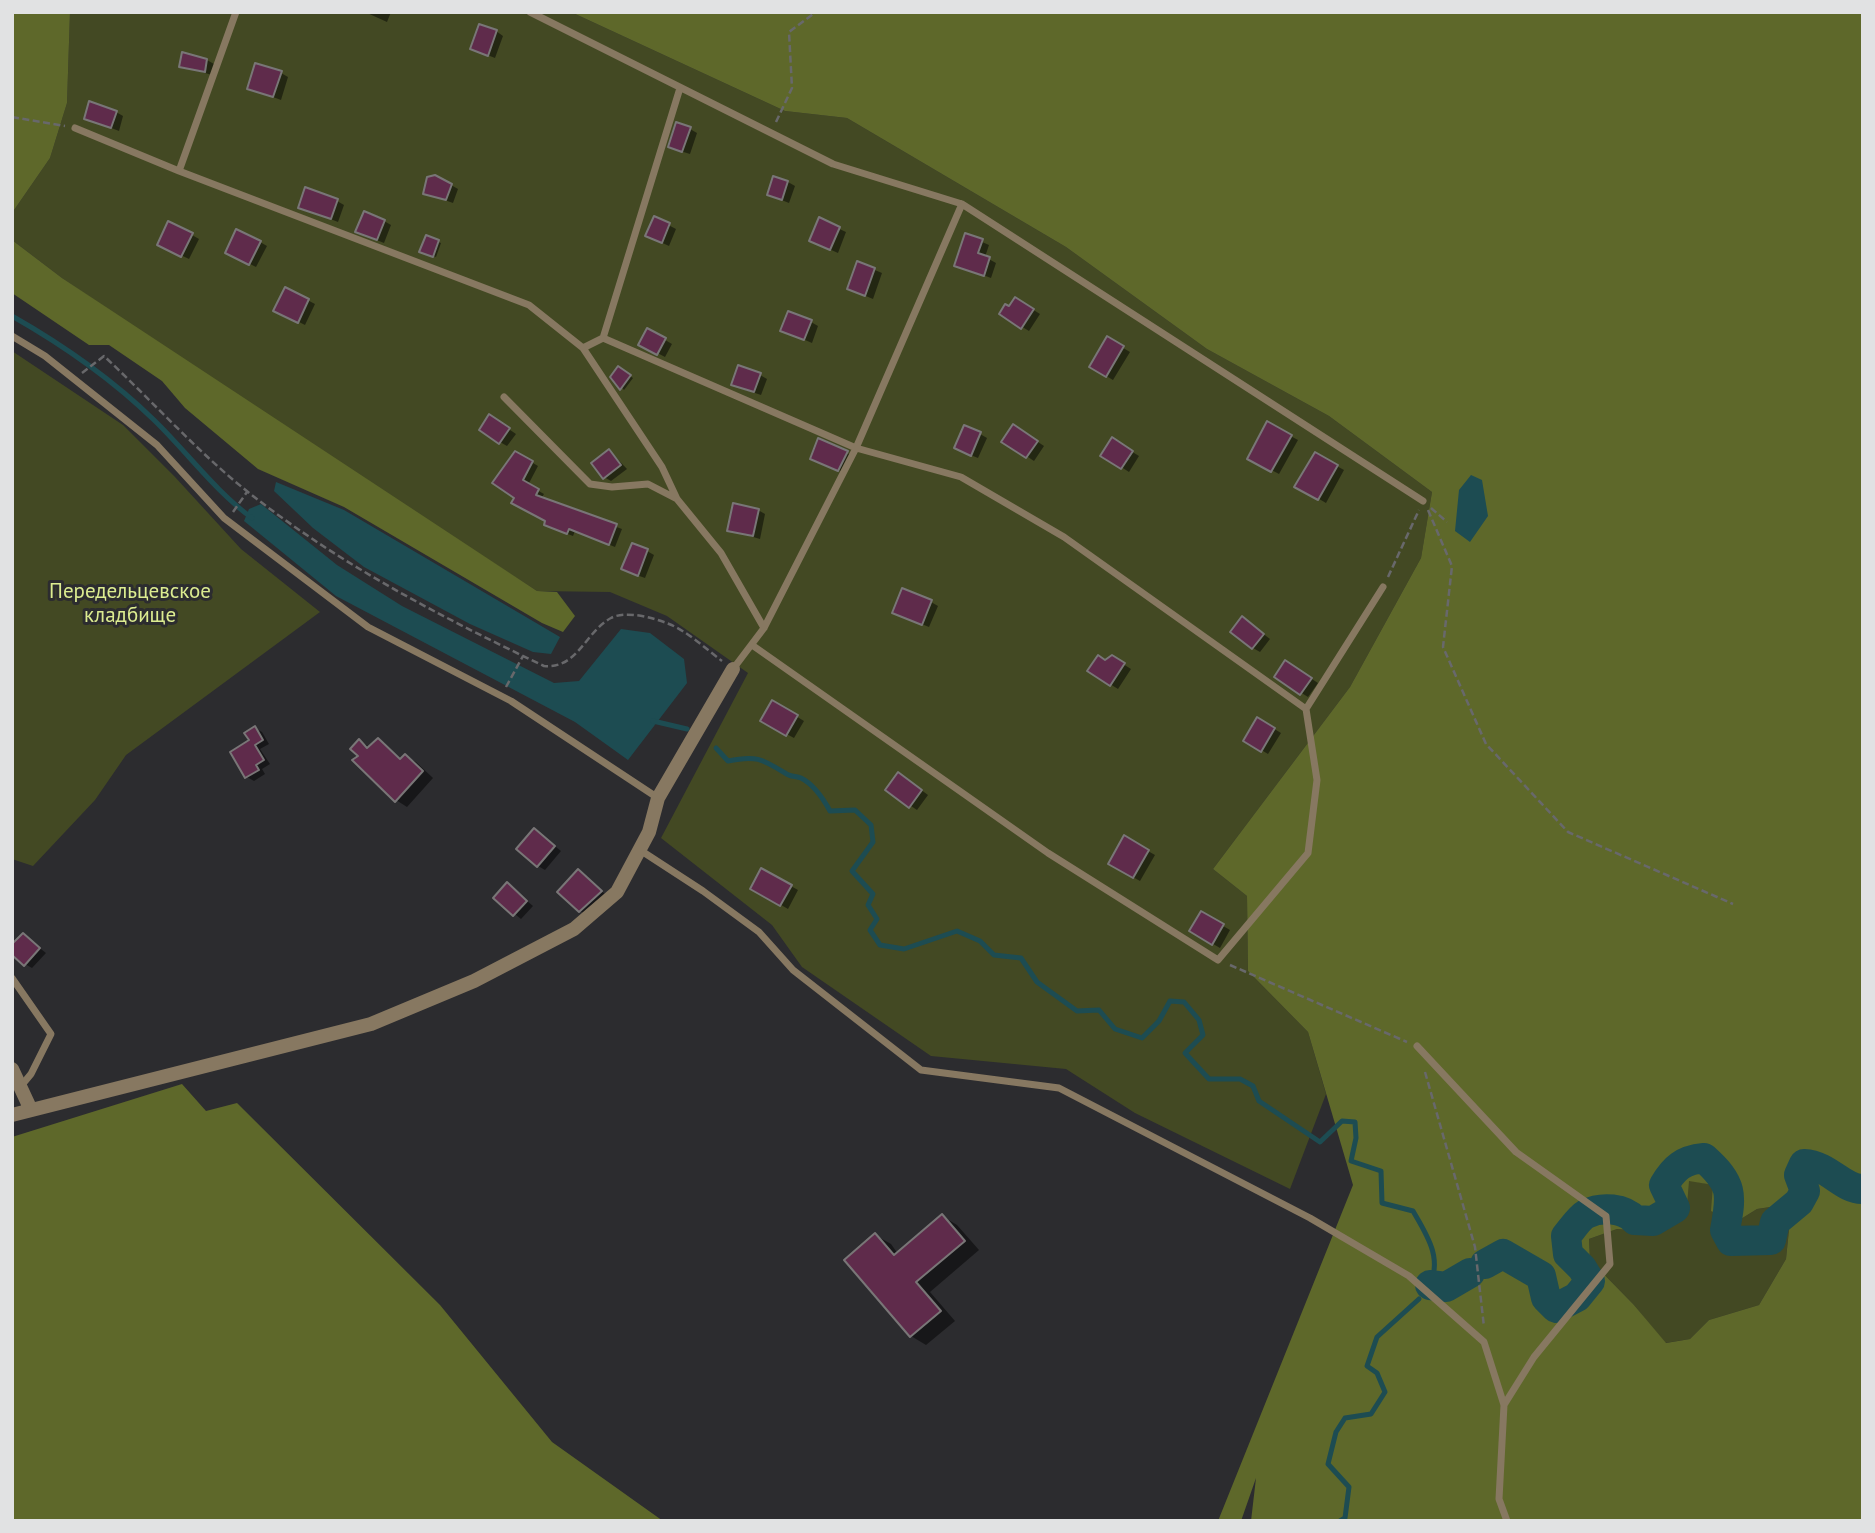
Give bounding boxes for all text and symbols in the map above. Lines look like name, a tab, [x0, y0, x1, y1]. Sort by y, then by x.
park label: Передельцевское кладбище	[49, 579, 211, 629]

